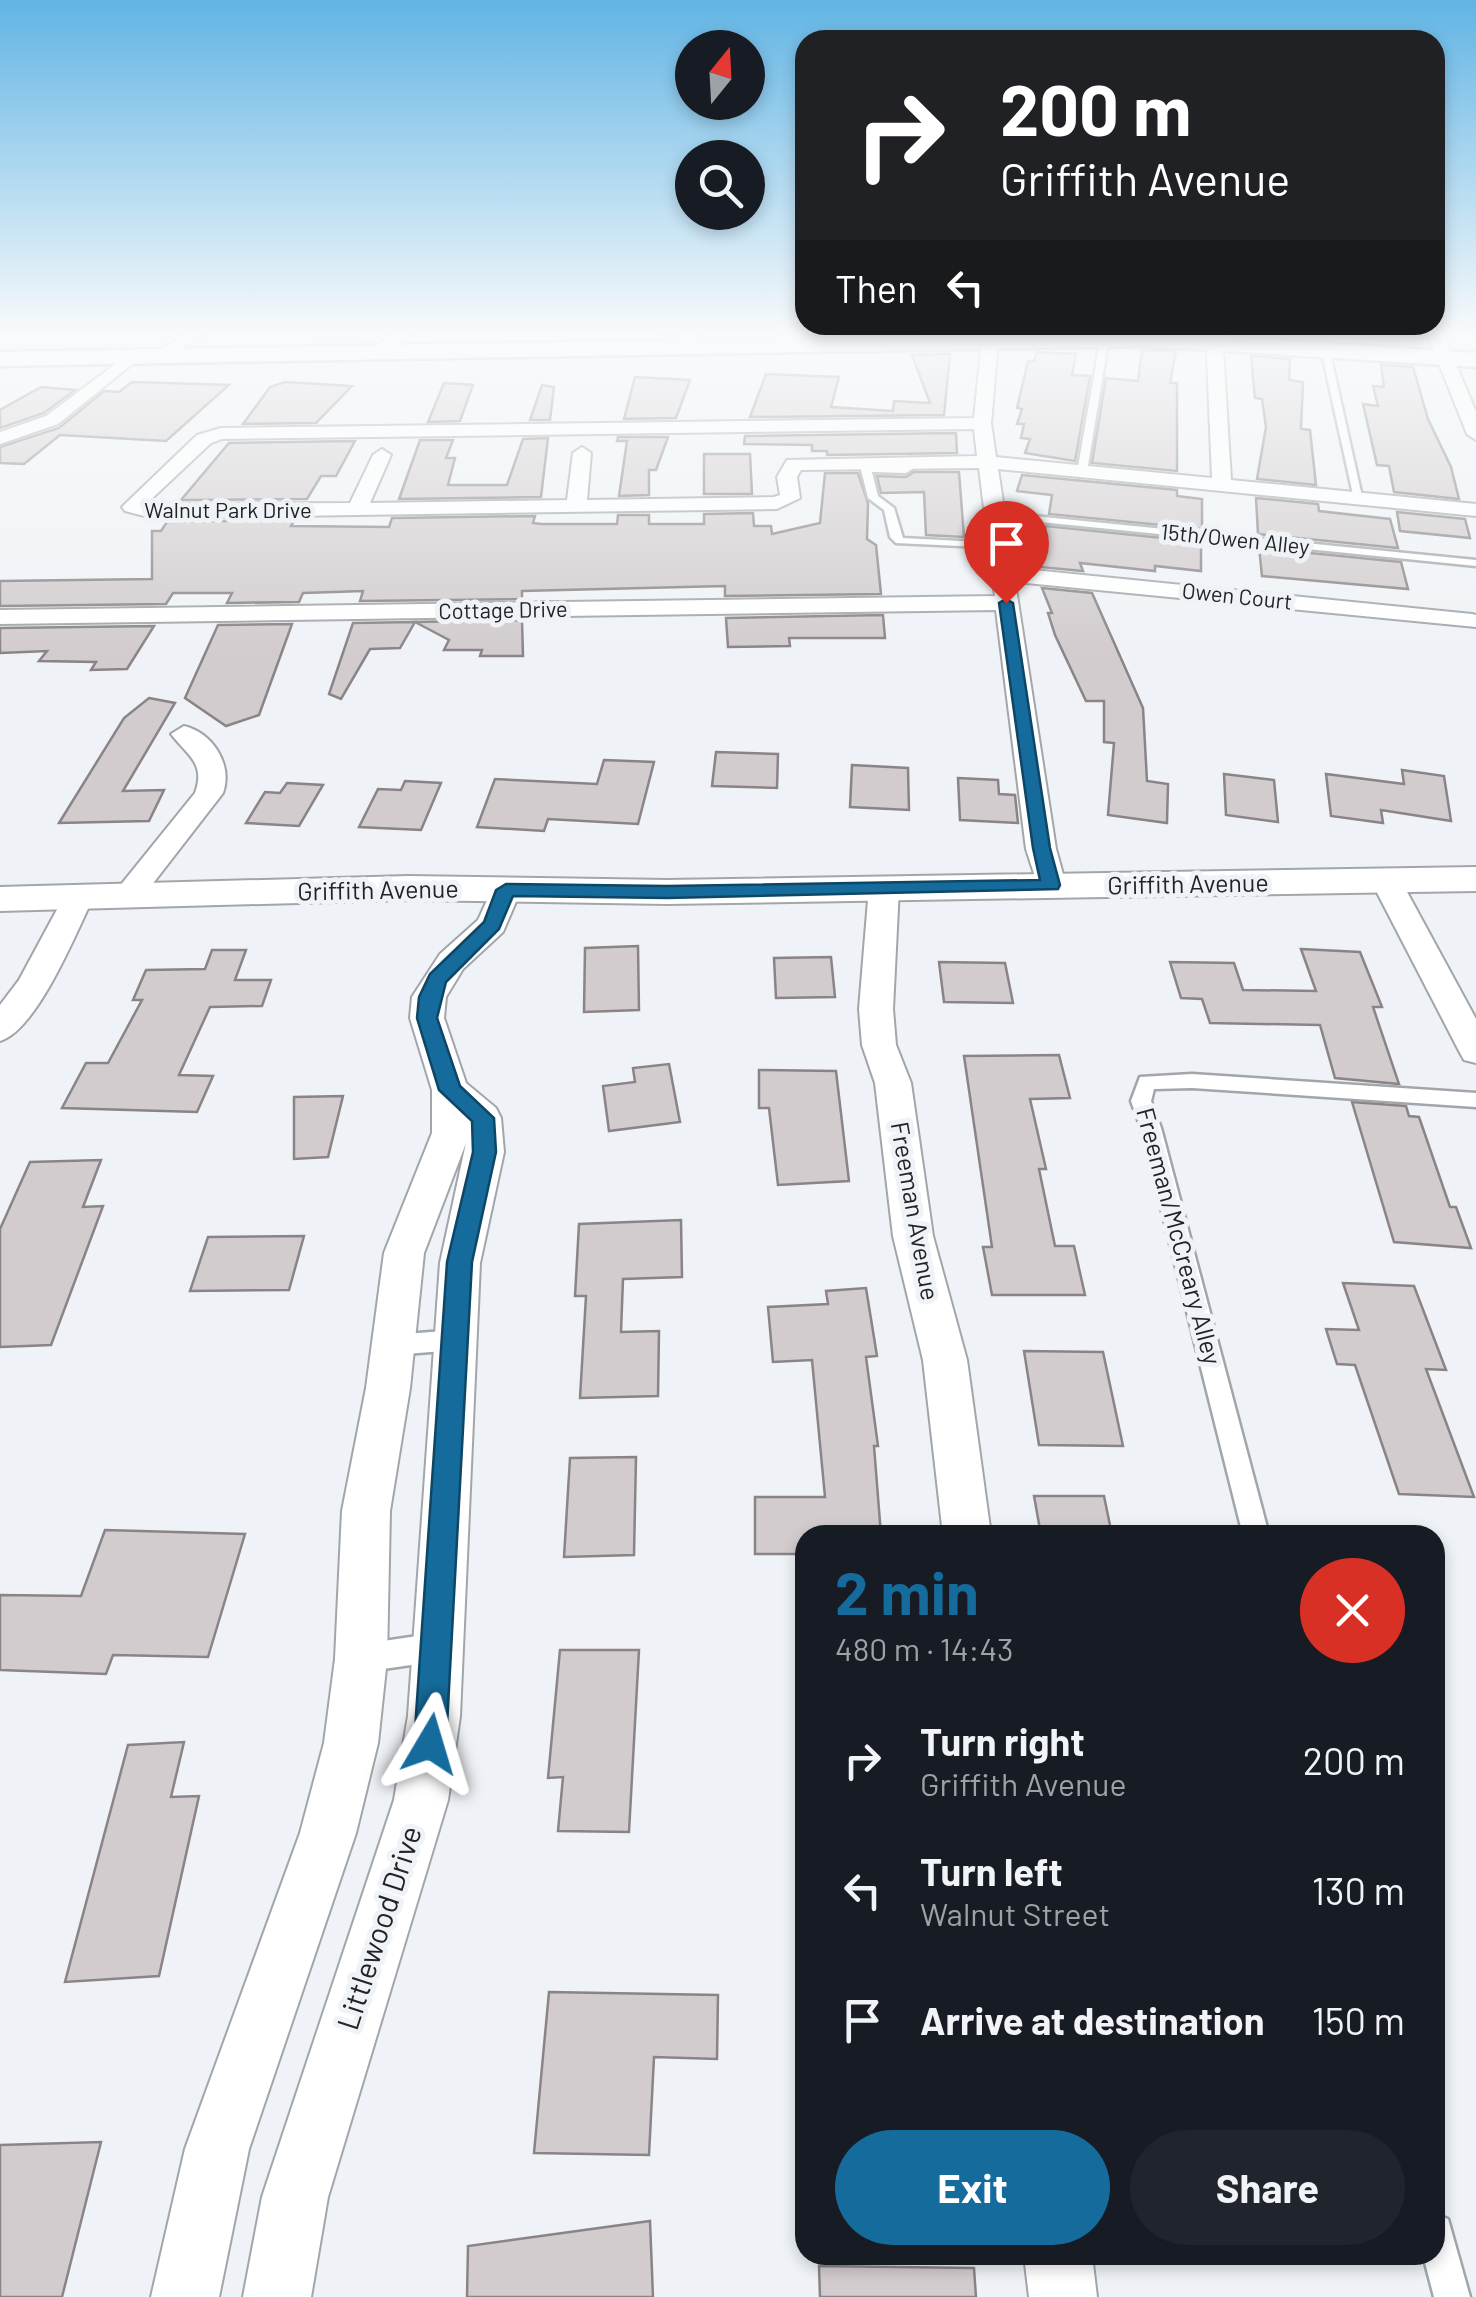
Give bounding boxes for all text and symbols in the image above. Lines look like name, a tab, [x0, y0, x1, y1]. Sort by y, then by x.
north arrow	[675, 30, 765, 120]
map controls	[675, 30, 765, 230]
text: 200 m	[1000, 66, 1191, 150]
icon: right	[835, 70, 965, 200]
button: search	[675, 140, 765, 230]
text: Griffith Avenue	[1000, 151, 1290, 205]
icon: left	[938, 260, 993, 315]
text: Then	[835, 265, 918, 311]
street label: Walnut Park Drive	[144, 496, 312, 522]
pin	[964, 501, 1049, 604]
icon: arrive	[979, 516, 1034, 571]
street label: 15th/Owen Alley	[1159, 517, 1311, 559]
street label: Owen Court	[1181, 576, 1293, 614]
street label: Cottage Drive	[438, 595, 568, 623]
street label: Griffith Avenue	[1107, 867, 1269, 899]
street label: Griffith Avenue	[297, 873, 459, 905]
street label: Freeman/McCreary Alley	[1131, 1104, 1229, 1368]
street label: Freeman Avenue	[886, 1119, 946, 1303]
text: 2 min	[835, 1555, 979, 1627]
button: close	[1300, 1558, 1405, 1663]
text: 480 m · 14:43	[835, 1629, 1014, 1667]
position arrow	[378, 1692, 482, 1796]
text: Turn right	[920, 1718, 1085, 1764]
icon: right	[835, 1733, 890, 1788]
text: 200 m	[1303, 1737, 1405, 1783]
text: Griffith Avenue	[920, 1764, 1126, 1802]
street label: Littlewood Drive	[328, 1821, 428, 2034]
text: Turn left	[920, 1848, 1063, 1894]
icon: left	[835, 1863, 890, 1918]
text: 130 m	[1312, 1867, 1405, 1913]
text: Walnut Street	[920, 1894, 1110, 1932]
icon: arrive	[835, 1993, 890, 2048]
text: Arrive at destination	[920, 1997, 1265, 2043]
text: 150 m	[1312, 1997, 1405, 2043]
button: Exit	[835, 2130, 1110, 2245]
button: Share	[1130, 2130, 1405, 2245]

